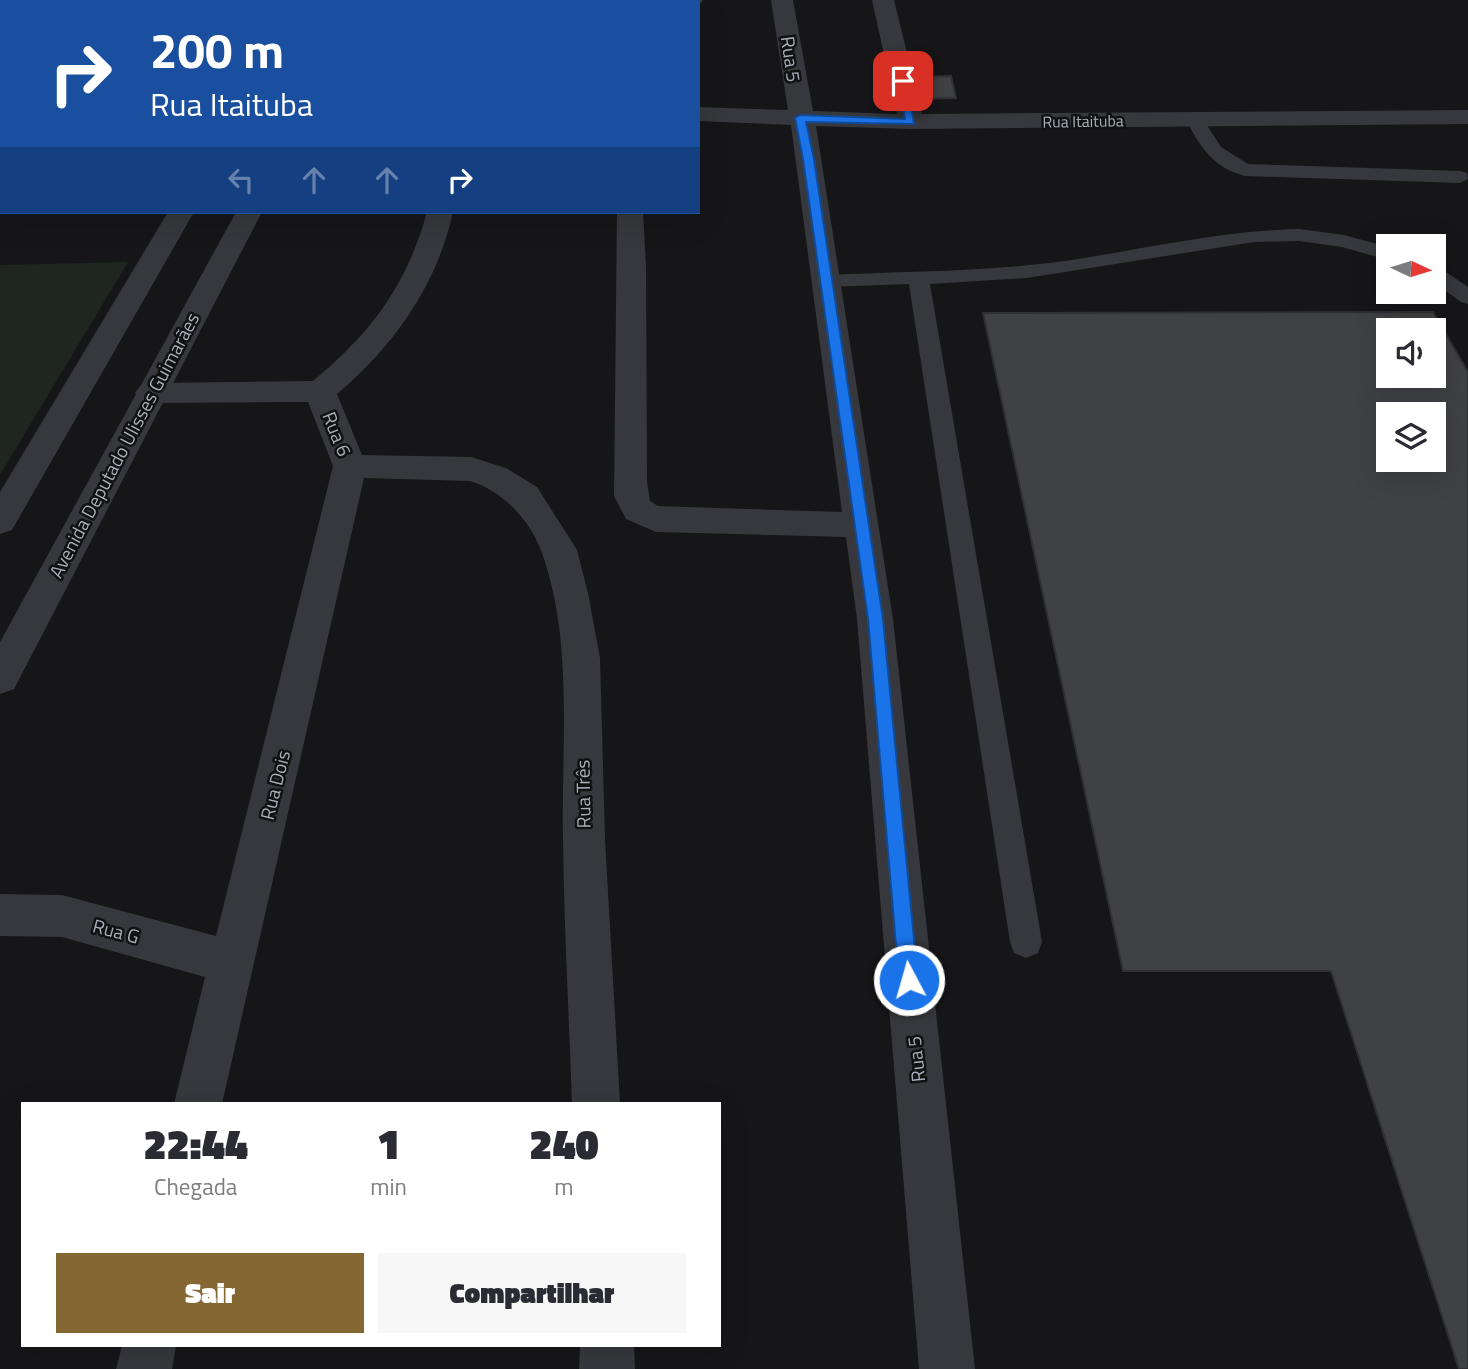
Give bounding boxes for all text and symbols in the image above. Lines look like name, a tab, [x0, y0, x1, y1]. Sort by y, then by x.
text: 200 m	[150, 12, 284, 87]
icon: right	[35, 28, 126, 119]
street label: Rua 5	[774, 34, 809, 84]
pin	[873, 51, 933, 111]
icon: arrive	[884, 62, 922, 100]
text: Rua Itaituba	[150, 80, 313, 128]
street label: Rua Itaituba	[1042, 108, 1124, 134]
icon: left	[222, 161, 260, 199]
icon: ahead	[295, 161, 333, 199]
icon: ahead	[368, 161, 406, 199]
icon: right	[441, 161, 479, 199]
north arrow	[1376, 234, 1446, 304]
map controls	[1376, 234, 1446, 472]
street label: Avenida Deputado Ulisses Guimarães	[41, 307, 206, 583]
button: sound	[1376, 318, 1446, 388]
button: layers	[1376, 402, 1446, 472]
street label: Rua 6	[315, 407, 360, 461]
street label: Rua Dois	[252, 747, 297, 823]
street label: Rua Três	[567, 759, 598, 829]
street label: Rua G	[90, 910, 143, 951]
position arrow	[872, 943, 946, 1017]
street label: Rua 5	[899, 1035, 932, 1083]
text: 22:44	[143, 1111, 248, 1175]
text: 1	[377, 1111, 400, 1175]
text: 240	[529, 1111, 599, 1175]
text: Chegada	[154, 1169, 237, 1204]
text: min	[370, 1169, 407, 1204]
text: m	[554, 1169, 574, 1204]
button: Sair	[56, 1253, 364, 1333]
button: Compartilhar	[378, 1253, 686, 1333]

